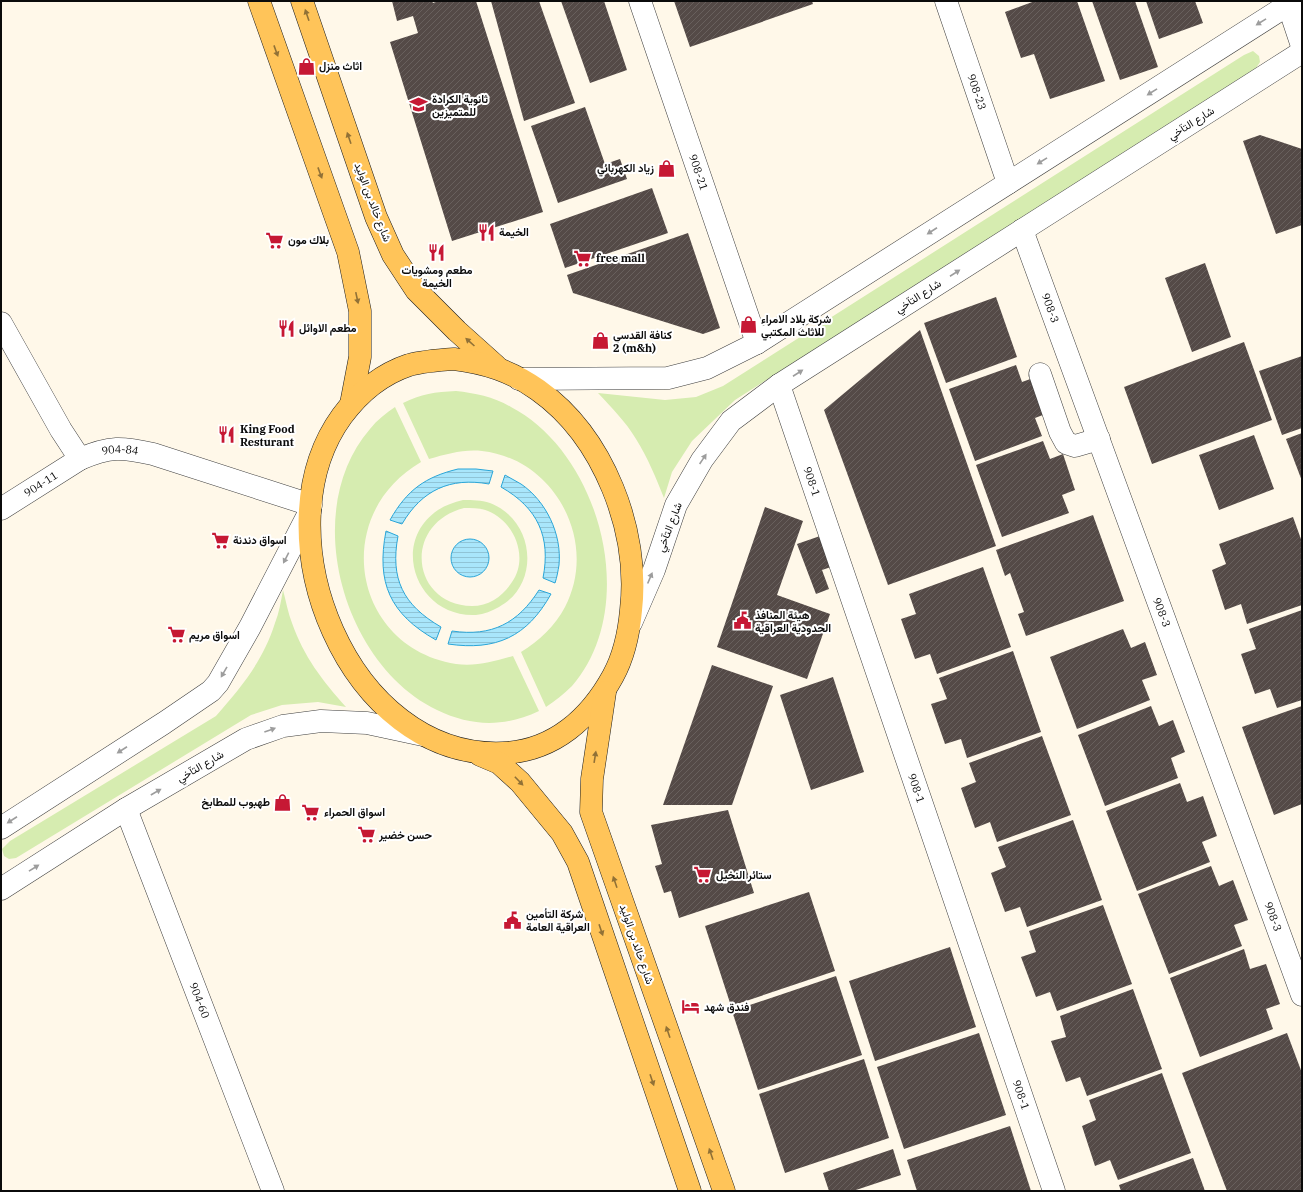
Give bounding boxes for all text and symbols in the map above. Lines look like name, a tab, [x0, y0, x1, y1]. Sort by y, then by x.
one-way arrow	[304, 9, 310, 21]
one-way arrow	[1256, 18, 1267, 26]
one-way arrow	[274, 45, 280, 57]
shop icon: اثاث منزل	[296, 56, 316, 76]
place label: اثاث منزل	[319, 59, 362, 73]
street label: 908-23	[964, 72, 990, 112]
one-way arrow	[1146, 88, 1158, 95]
place label: ثانوية الكرادة للمتميزين	[432, 92, 488, 119]
school or university icon: ثانوية الكرادة للمتميزين	[409, 95, 429, 115]
street label: شارع التآخي	[1165, 103, 1219, 145]
one-way arrow	[346, 132, 352, 144]
street label: 908-21	[686, 152, 711, 192]
shop icon: زياد الكهربائي	[657, 158, 677, 178]
one-way arrow	[1036, 158, 1048, 165]
street label: شارع خالد بن الوليد	[351, 160, 395, 244]
place label: زياد الكهربائي	[597, 161, 654, 177]
one-way arrow	[317, 168, 323, 180]
restaurant icon: الخيمة	[476, 222, 496, 242]
place label: الخيمة	[499, 225, 529, 239]
one-way arrow	[927, 227, 937, 235]
supermarket icon: بلاك مون	[265, 230, 285, 250]
place label: بلاك مون	[288, 233, 329, 247]
restaurant icon: مطعم ومشويات الخيمة	[427, 242, 447, 262]
supermarket icon: free mall	[573, 248, 593, 268]
place label: free mall	[596, 251, 645, 265]
place label: مطعم ومشويات الخيمة	[401, 263, 473, 290]
one-way arrow	[949, 269, 960, 276]
street label: شارع التآخي	[892, 276, 946, 319]
street label: 908-3	[1039, 291, 1062, 325]
one-way arrow	[355, 292, 361, 304]
place label: شركة بلاد الامراء للاثاث المكتبي	[761, 312, 831, 341]
shop icon: شركة بلاد الامراء للاثاث المكتبي	[738, 315, 758, 335]
restaurant icon: مطعم الاوائل	[276, 318, 296, 338]
place label: مطعم الاوائل	[299, 321, 357, 336]
place label: كنافة القدسي 2 (m&h)	[613, 328, 672, 355]
shop icon: كنافة القدسي 2 (m&h)	[590, 331, 610, 351]
one-way arrow	[464, 338, 475, 347]
one-way arrow	[793, 369, 803, 377]
place label: King Food Resturant	[240, 422, 295, 449]
restaurant icon: King Food Resturant	[217, 425, 237, 445]
street label: 904-84	[100, 442, 140, 458]
one-way arrow	[699, 454, 707, 464]
street label: 908-1	[800, 465, 824, 498]
street label: 904-11	[21, 468, 60, 500]
street label: شارع التآخي	[653, 500, 688, 555]
supermarket icon: اسواق دندنة	[210, 530, 230, 550]
place label: اسواق دندنة	[233, 533, 287, 547]
one-way arrow	[282, 552, 289, 563]
one-way arrow	[648, 571, 654, 583]
street label: 908-3	[1150, 595, 1174, 629]
place label: هيئة المنافذ الحدودية العراقية	[755, 608, 831, 635]
public building icon: هيئة المنافذ الحدودية العراقية	[732, 611, 752, 631]
supermarket icon: اسواق مريم	[166, 625, 186, 645]
place label: اسواق مريم	[189, 628, 240, 643]
one-way arrow	[221, 666, 228, 678]
one-way arrow	[265, 727, 277, 733]
one-way arrow	[117, 746, 127, 754]
street label: شارع التآخي	[174, 747, 228, 788]
one-way arrow	[592, 751, 598, 763]
street label: 908-1	[905, 771, 928, 805]
one-way arrow	[514, 776, 524, 786]
one-way arrow	[150, 788, 162, 795]
shop icon: طهبوب للمطابخ	[273, 792, 293, 812]
place label: طهبوب للمطابخ	[201, 795, 270, 810]
supermarket icon: اسواق الحمراء	[301, 802, 321, 822]
place label: اسواق الحمراء	[324, 805, 385, 819]
one-way arrow	[7, 816, 18, 824]
supermarket icon: حسن خضير	[356, 825, 376, 845]
place label: حسن خضير	[378, 828, 433, 842]
one-way arrow	[29, 864, 39, 872]
supermarket icon: ستائر النخيل	[693, 865, 713, 885]
place label: ستائر النخيل	[716, 868, 772, 882]
one-way arrow	[612, 876, 618, 888]
street label: 908-3	[1261, 900, 1285, 933]
street label: شارع خالد بن الوليد	[616, 902, 657, 987]
place label: شركة التأمين العراقية العامة	[526, 907, 590, 934]
public building icon: شركة التأمين العراقية العامة	[503, 910, 523, 930]
one-way arrow	[598, 924, 604, 936]
street label: 904-60	[186, 980, 213, 1021]
hotel icon: فندق شهد	[681, 997, 701, 1017]
place label: فندق شهد	[704, 1000, 749, 1014]
one-way arrow	[664, 1025, 670, 1037]
one-way arrow	[649, 1074, 655, 1086]
street label: 908-1	[1010, 1078, 1033, 1112]
one-way arrow	[707, 1148, 713, 1160]

